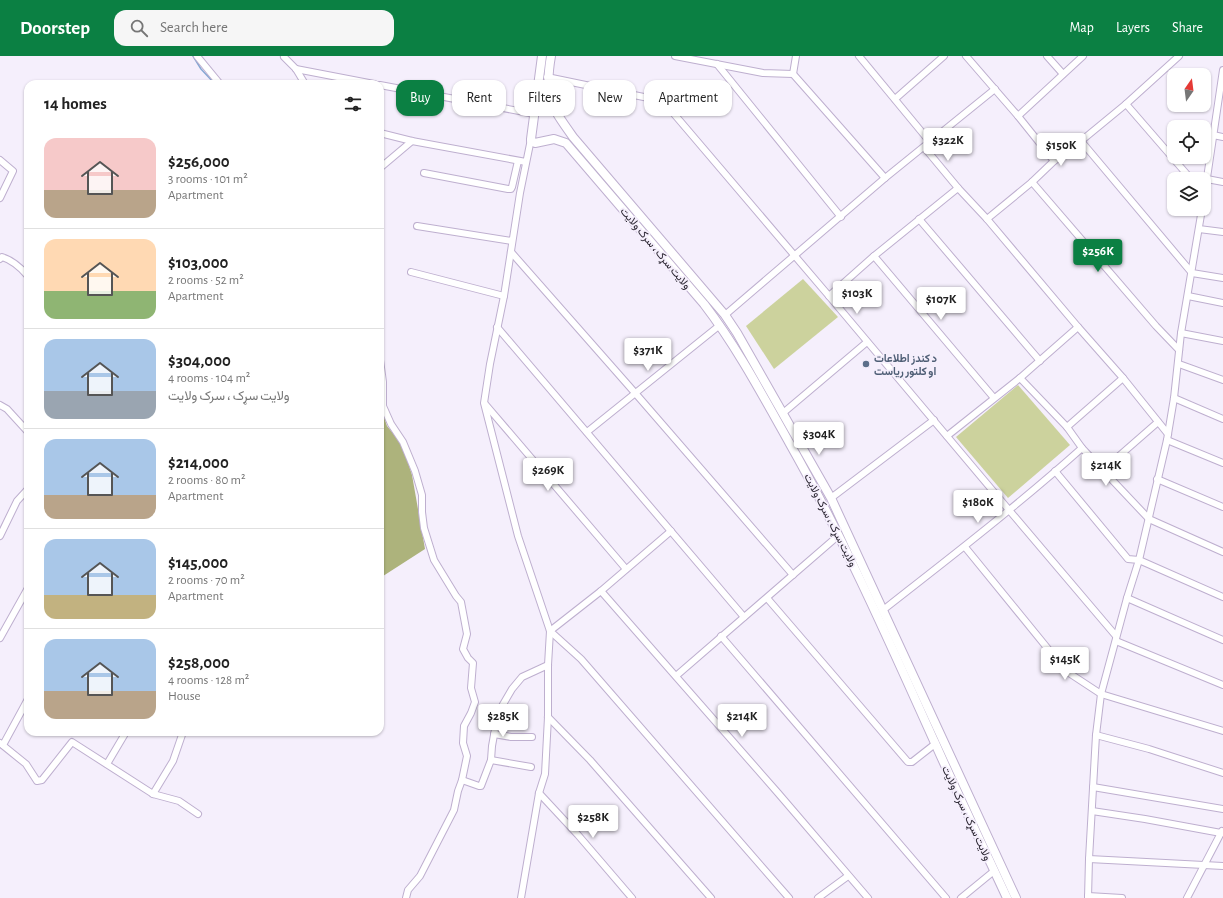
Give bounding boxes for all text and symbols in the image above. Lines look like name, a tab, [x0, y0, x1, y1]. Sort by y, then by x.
search box	[114, 10, 394, 46]
icon: search	[128, 17, 150, 39]
text: Doorstep	[20, 19, 90, 38]
text: Search here	[160, 20, 228, 35]
text: Map	[1069, 21, 1094, 35]
text: Layers	[1116, 21, 1150, 35]
text: Share	[1172, 21, 1203, 35]
north arrow	[1167, 68, 1211, 112]
map controls	[1167, 68, 1211, 216]
chip: Buy	[396, 80, 444, 116]
chip: Rent	[452, 80, 506, 116]
chip: Filters	[514, 80, 575, 116]
chip: New	[583, 80, 636, 116]
chip: Apartment	[644, 80, 732, 116]
icon: filters	[342, 93, 364, 115]
text: 14 homes	[44, 95, 107, 112]
button: locate	[1167, 120, 1211, 164]
pin: $322K	[920, 128, 976, 162]
pin: $150K	[1033, 133, 1089, 167]
text: $322K	[932, 134, 964, 147]
text: $150K	[1046, 139, 1076, 152]
text: $256,000	[168, 153, 230, 170]
icon: home	[76, 154, 124, 202]
button: layers	[1167, 172, 1211, 216]
text: 3 rooms · 101 m²	[168, 173, 248, 186]
text: Apartment	[168, 189, 223, 202]
street label: ولایت سړک ، سرک ولایت	[617, 205, 693, 293]
pin: $256K	[1070, 239, 1126, 273]
text: $256K	[1082, 245, 1114, 258]
text: $103,000	[168, 254, 228, 271]
icon: home	[76, 255, 124, 303]
text: 2 rooms · 52 m²	[168, 274, 244, 287]
pin: $103K	[829, 281, 885, 315]
text: $103K	[842, 287, 872, 300]
pin: $107K	[913, 287, 969, 321]
text: Apartment	[168, 290, 223, 303]
text: $107K	[926, 293, 956, 306]
pin: $371K	[620, 338, 676, 372]
text: $371K	[633, 344, 663, 357]
text: $304,000	[168, 352, 231, 369]
place label: د کندز اطلاعات او کلتور ریاست	[874, 353, 938, 378]
icon: home	[76, 355, 124, 403]
marker: د کندز اطلاعات او کلتور ریاست	[861, 359, 871, 369]
text: 4 rooms · 104 m²	[168, 372, 250, 385]
text: ولایت سړک ، سرک ولایت	[168, 390, 290, 403]
pin: $304K	[791, 422, 847, 456]
text: $304K	[803, 428, 835, 441]
pin: $214K	[1078, 453, 1134, 487]
text: $214,000	[168, 454, 229, 471]
icon: home	[76, 455, 124, 503]
pin: $269K	[520, 458, 576, 492]
text: $214K	[1091, 459, 1121, 472]
text: $269K	[532, 464, 564, 477]
street label: ولایت سړک ، سرک ولایت	[801, 472, 859, 570]
text: 2 rooms · 80 m²	[168, 474, 245, 487]
text: Apartment	[168, 490, 223, 503]
pin: $180K	[950, 490, 1006, 524]
text: $180K	[962, 496, 994, 509]
text: $145,000	[168, 554, 228, 571]
icon: home	[76, 555, 124, 603]
text: 2 rooms · 70 m²	[168, 574, 245, 587]
text: Apartment	[168, 590, 223, 603]
pin: $145K	[1037, 647, 1093, 681]
text: $145K	[1050, 653, 1080, 666]
text: $258,000	[168, 654, 230, 671]
icon: home	[76, 655, 124, 703]
text: 4 rooms · 128 m²	[168, 674, 249, 687]
text: House	[168, 690, 200, 703]
pin: $285K	[475, 704, 531, 738]
pin: $214K	[714, 704, 770, 738]
text: $285K	[487, 710, 519, 723]
text: $214K	[727, 710, 757, 723]
street label: ولایت سړک ، سرک ولایت	[938, 764, 993, 863]
pin: $258K	[565, 805, 621, 839]
text: $258K	[577, 811, 609, 824]

